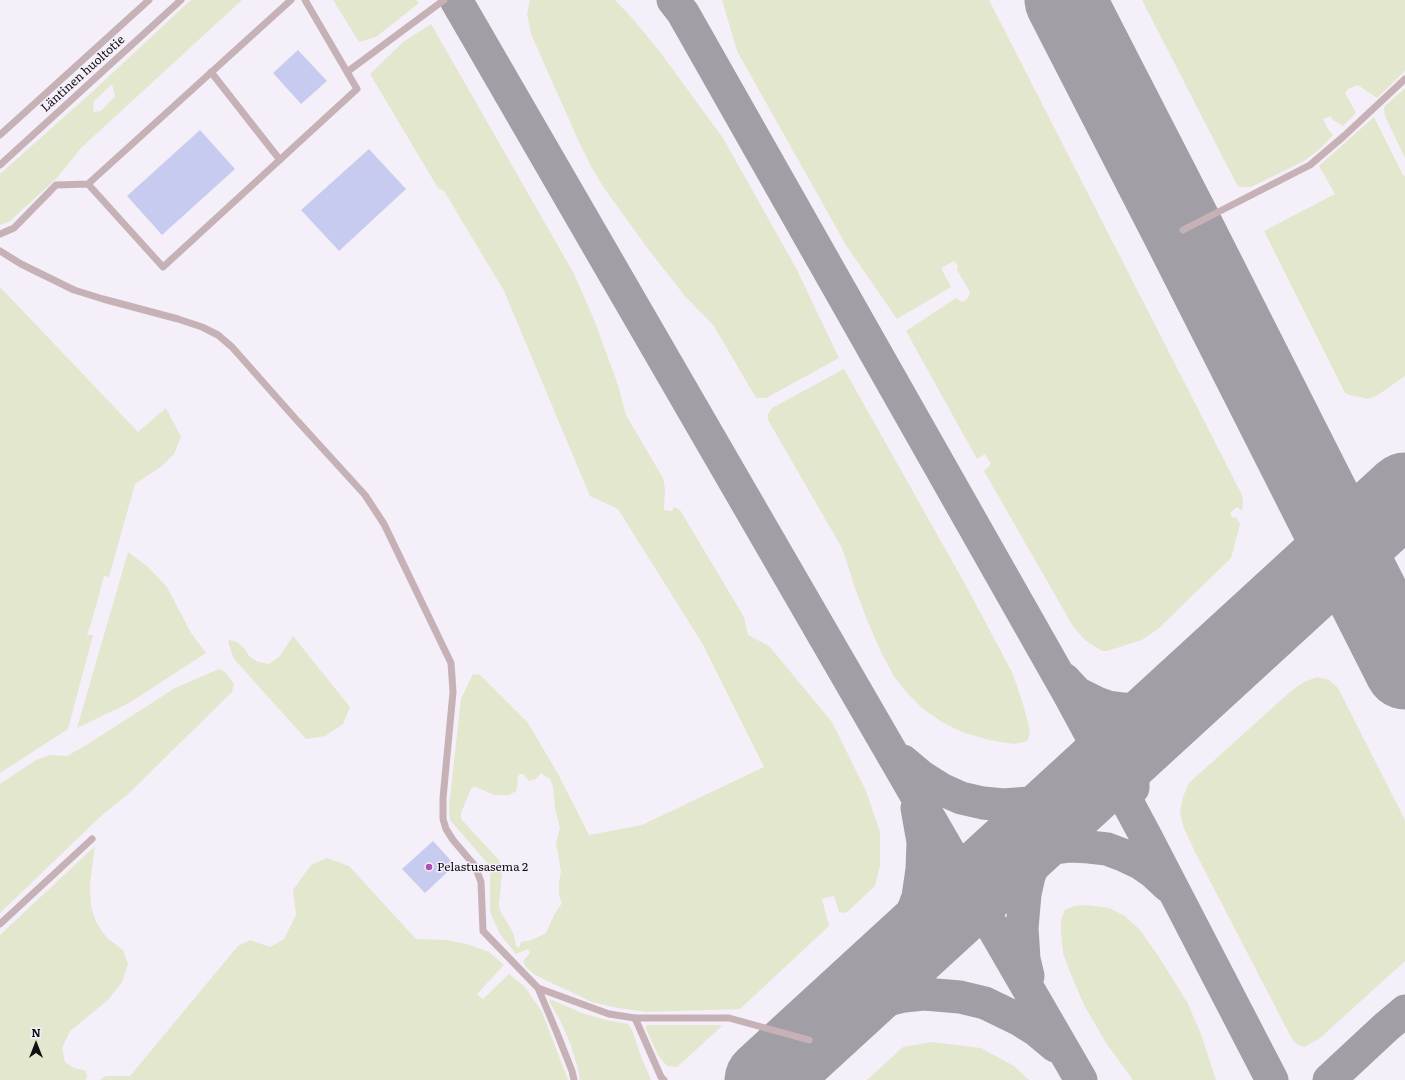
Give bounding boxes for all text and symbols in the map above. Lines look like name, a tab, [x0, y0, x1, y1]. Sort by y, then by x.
street label: Läntinen huoltotie	[38, 33, 128, 115]
place label: Pelastusasema 2	[437, 860, 528, 874]
marker: Pelastusasema 2	[424, 862, 434, 872]
north arrow	[16, 1024, 56, 1064]
text: N	[31, 1024, 41, 1040]

